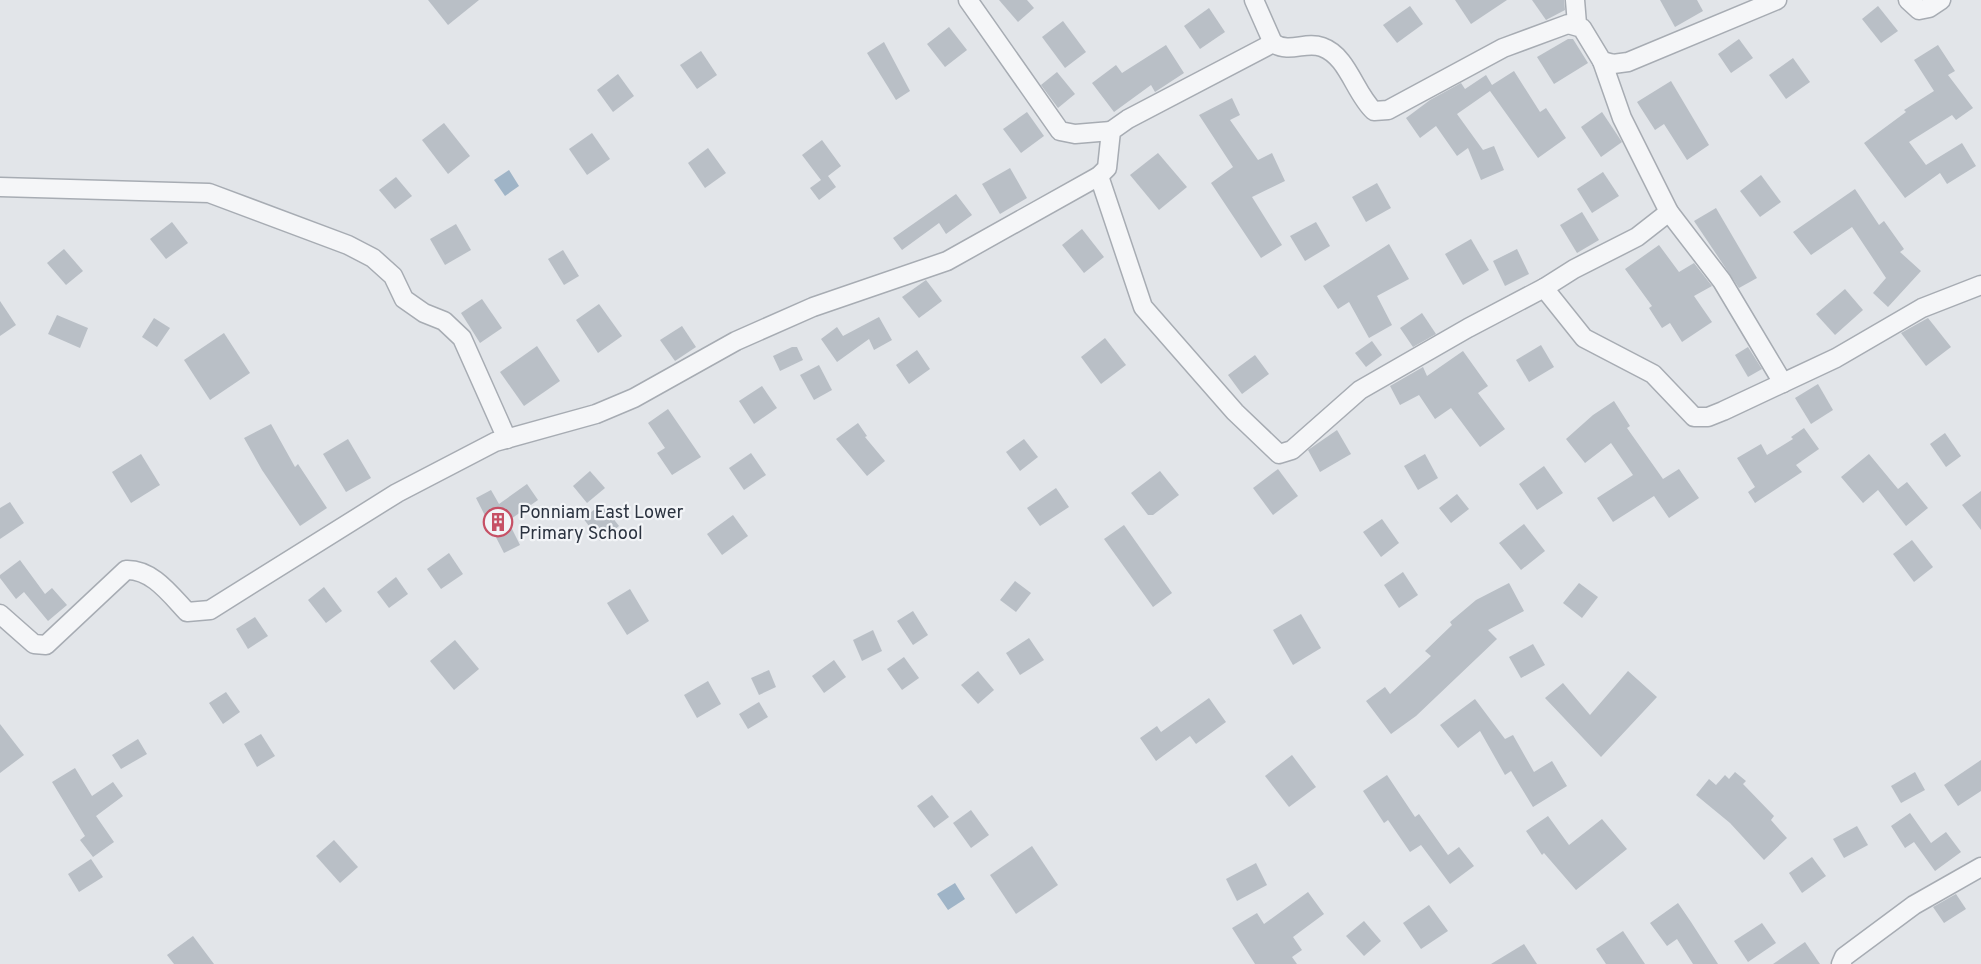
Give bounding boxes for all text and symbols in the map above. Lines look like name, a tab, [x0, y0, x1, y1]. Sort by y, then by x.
place label: Ponniam East Lower Primary School	[519, 502, 684, 546]
building icon: Ponniam East Lower Primary School	[482, 506, 514, 538]

